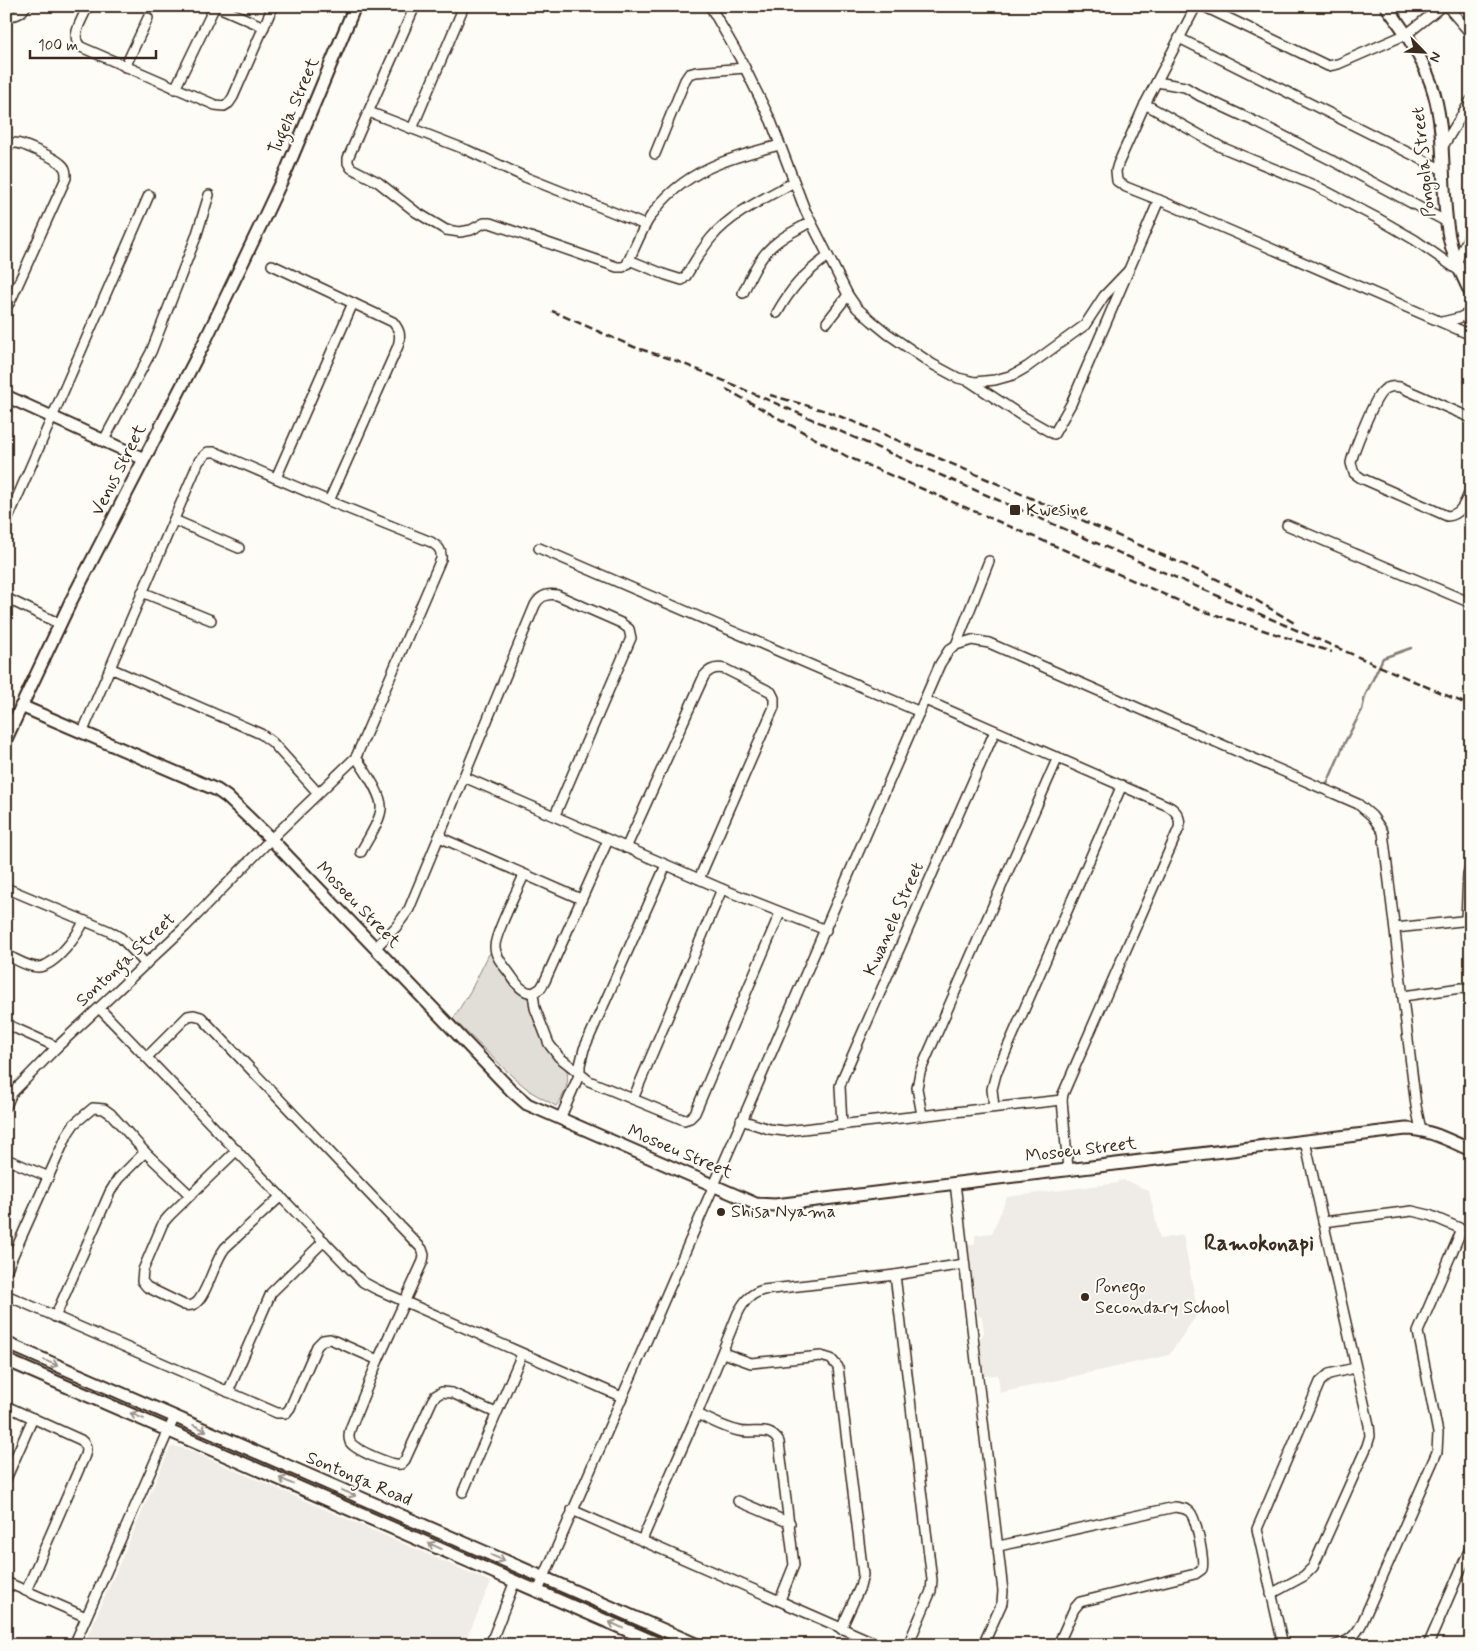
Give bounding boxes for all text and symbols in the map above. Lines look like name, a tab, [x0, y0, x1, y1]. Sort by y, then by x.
scale bar	[30, 28, 156, 60]
north arrow	[1400, 28, 1450, 78]
text: 100 m	[38, 36, 78, 56]
text: N	[1425, 49, 1445, 65]
street label: Tugela Street	[263, 53, 327, 159]
street label: Pongola Street	[1406, 105, 1443, 218]
street label: Venus Street	[86, 420, 152, 520]
place label: Kwesine	[1026, 498, 1088, 522]
marker: Kwesine	[1008, 503, 1022, 517]
street label: Mosoeu Street	[311, 856, 406, 954]
street label: Kwanele Street	[858, 858, 930, 980]
street label: Sontonga Street	[71, 908, 182, 1014]
street label: Mosoeu Street	[624, 1119, 737, 1185]
street label: Mosoeu Street	[1024, 1131, 1138, 1169]
place label: Shisa Nyama	[731, 1200, 836, 1224]
marker: Shisa Nyama	[715, 1206, 727, 1218]
district label: Ramokonapi	[1204, 1230, 1314, 1258]
place label: Ponego Secondary School	[1095, 1275, 1230, 1320]
marker: Ponego Secondary School	[1079, 1291, 1091, 1303]
one-way arrow	[43, 1358, 58, 1368]
one-way arrow	[130, 1411, 145, 1420]
one-way arrow	[192, 1423, 207, 1433]
street label: Sontonga Road	[302, 1446, 416, 1514]
one-way arrow	[279, 1476, 294, 1486]
one-way arrow	[341, 1489, 356, 1499]
one-way arrow	[428, 1541, 443, 1551]
one-way arrow	[490, 1553, 505, 1563]
one-way arrow	[609, 1620, 624, 1630]

